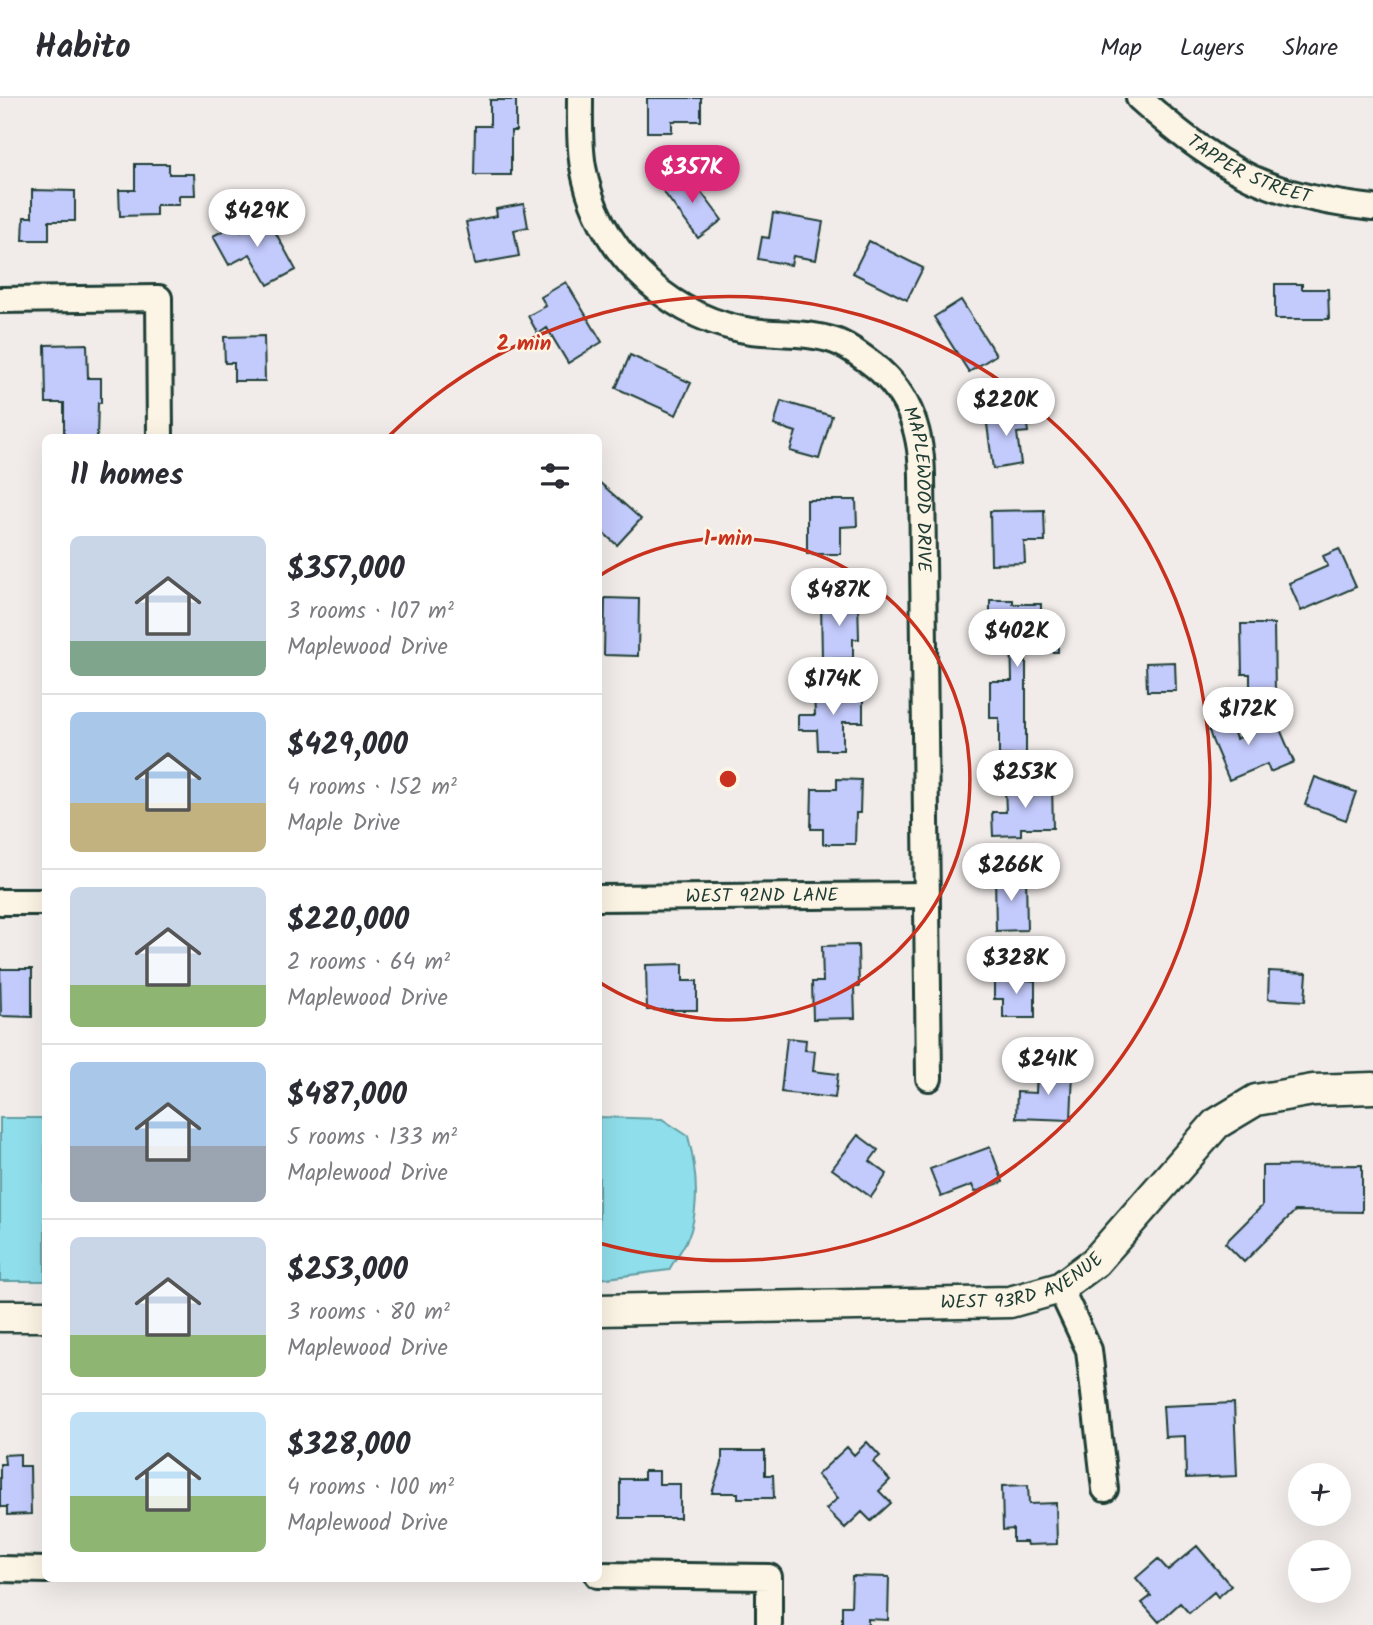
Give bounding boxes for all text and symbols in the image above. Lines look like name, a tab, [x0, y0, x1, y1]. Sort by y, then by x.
text: Habito	[35, 22, 131, 75]
text: Map	[1100, 29, 1142, 68]
text: Layers	[1180, 29, 1244, 68]
text: Share	[1282, 29, 1338, 68]
street label: TAPPER STREET	[1180, 128, 1316, 213]
pin: $357K	[643, 146, 741, 205]
text: $357K	[661, 150, 723, 186]
pin: $429K	[208, 190, 306, 249]
text: $429K	[224, 194, 290, 230]
text: 2 min	[497, 328, 551, 361]
pin: $220K	[957, 378, 1055, 438]
text: $220K	[973, 383, 1039, 419]
street label: MAPLEWOOD DRIVE	[894, 402, 938, 573]
text: 11 homes	[70, 452, 183, 500]
icon: filters	[536, 457, 574, 495]
text: 1 min	[704, 523, 752, 556]
text: $357,000	[287, 546, 405, 594]
icon: home	[126, 564, 210, 648]
pin: $487K	[790, 568, 888, 628]
text: $487K	[807, 573, 871, 609]
text: 3 rooms · 107 m²	[287, 594, 454, 630]
pin: $402K	[968, 610, 1066, 669]
text: $402K	[984, 614, 1050, 650]
text: Maplewood Drive	[287, 630, 448, 666]
pin: $174K	[784, 658, 882, 717]
text: $174K	[804, 662, 862, 698]
pin: $172K	[1199, 688, 1297, 747]
text: $172K	[1219, 692, 1277, 728]
text: $429,000	[287, 722, 408, 770]
icon: home	[126, 740, 210, 824]
pin: $253K	[976, 750, 1074, 810]
text: $253K	[992, 755, 1058, 791]
centre of rings	[716, 767, 740, 791]
text: 4 rooms · 152 m²	[287, 770, 457, 806]
text: Maple Drive	[287, 806, 400, 842]
pin: $266K	[962, 844, 1060, 903]
text: $266K	[978, 848, 1044, 884]
street label: WEST 92ND LANE	[685, 881, 839, 912]
text: $220,000	[287, 897, 409, 945]
icon: home	[126, 915, 210, 999]
pin: $328K	[967, 936, 1065, 996]
text: $328K	[982, 941, 1050, 977]
text: 2 rooms · 64 m²	[287, 945, 450, 981]
text: Maplewood Drive	[287, 981, 448, 1017]
pin: $241K	[999, 1038, 1097, 1097]
text: $241K	[1018, 1042, 1078, 1078]
text: $487,000	[287, 1072, 407, 1120]
icon: home	[126, 1090, 210, 1174]
text: 5 rooms · 133 m²	[287, 1120, 457, 1156]
text: Maplewood Drive	[287, 1156, 448, 1192]
street label: WEST 93RD AVENUE	[940, 1245, 1112, 1318]
text: $253,000	[287, 1247, 408, 1295]
icon: home	[126, 1265, 210, 1349]
text: 3 rooms · 80 m²	[287, 1295, 450, 1331]
text: Maplewood Drive	[287, 1331, 448, 1367]
text: $328,000	[287, 1422, 410, 1470]
icon: home	[126, 1440, 210, 1524]
map controls	[1288, 1463, 1351, 1603]
button: +	[1288, 1463, 1351, 1526]
text: 4 rooms · 100 m²	[287, 1470, 454, 1506]
text: Maplewood Drive	[287, 1506, 448, 1542]
button: −	[1288, 1540, 1351, 1603]

